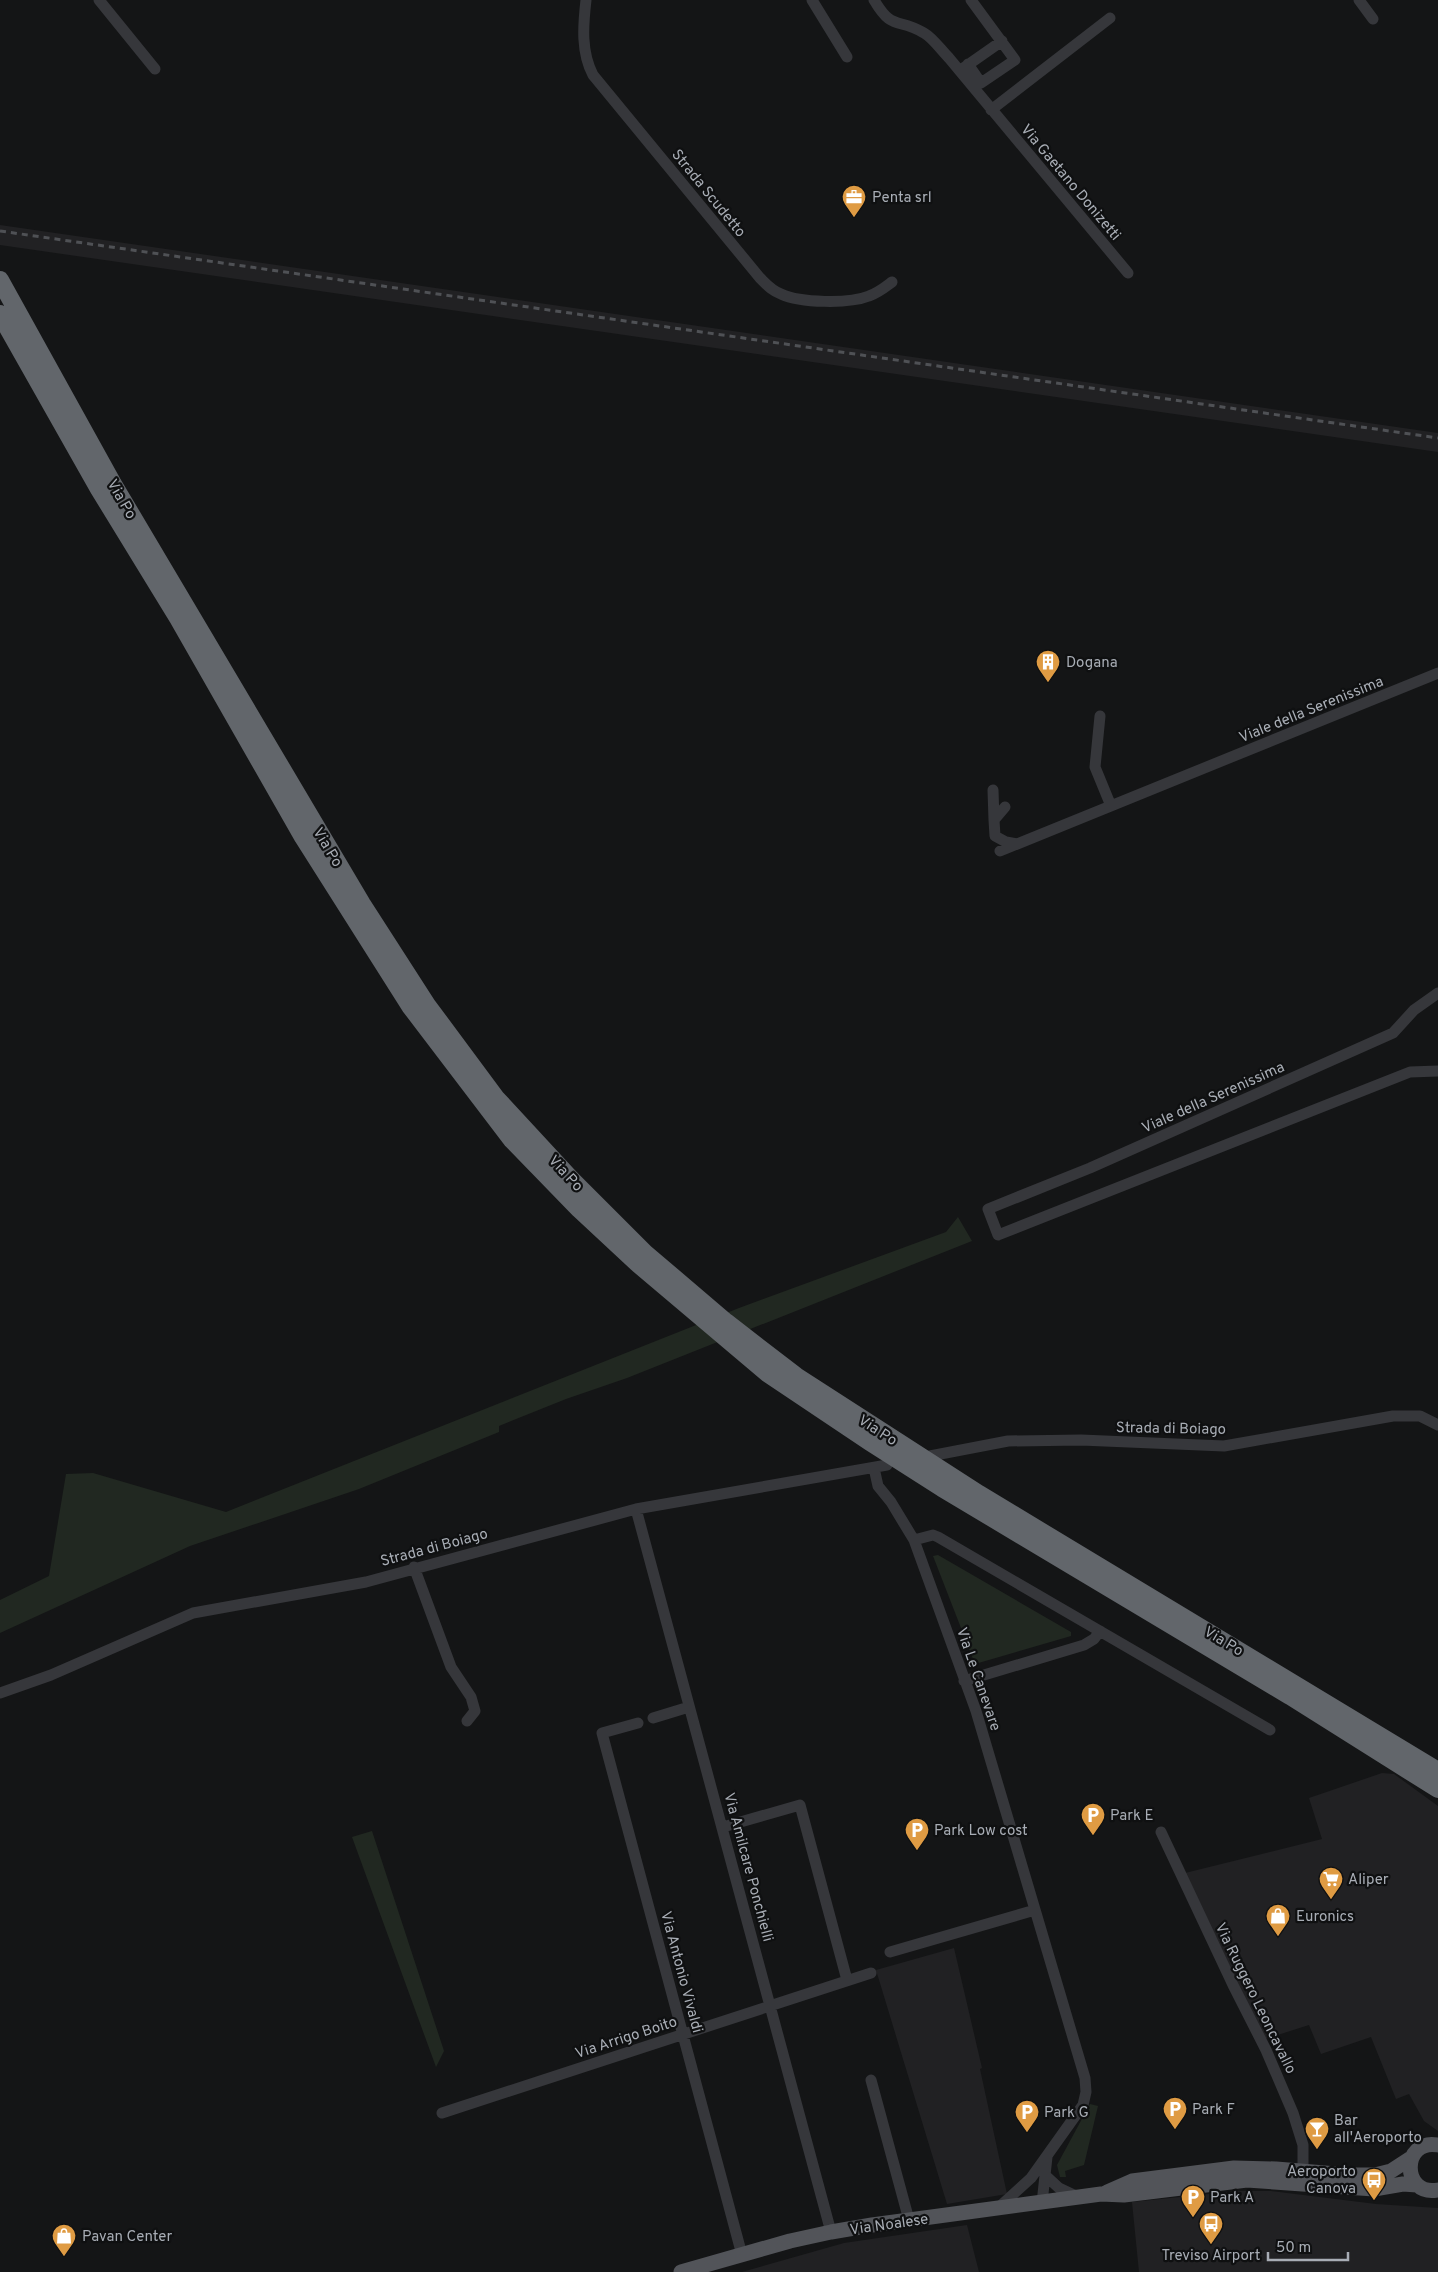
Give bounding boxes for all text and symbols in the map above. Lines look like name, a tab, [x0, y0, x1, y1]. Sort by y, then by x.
street label: Via Gaetano Donizetti	[1016, 121, 1124, 245]
street label: Strada Scudetto	[667, 146, 749, 242]
office icon: Penta srl	[841, 184, 867, 218]
place label: Penta srl	[872, 189, 932, 208]
street label: Via Po	[102, 476, 140, 523]
building icon: Dogana	[1035, 649, 1061, 683]
place label: Dogana	[1066, 654, 1118, 673]
street label: Viale della Serenissima	[1237, 673, 1387, 748]
street label: Via Po	[308, 825, 346, 871]
street label: Viale della Serenissima	[1139, 1058, 1288, 1138]
street label: Via Po	[543, 1152, 586, 1196]
street label: Via Po	[854, 1412, 900, 1451]
street label: Strada di Boiago	[1116, 1419, 1226, 1440]
street label: Strada di Boiago	[379, 1525, 490, 1572]
street label: Via Po	[1200, 1623, 1246, 1661]
street label: Via Le Canevare	[951, 1625, 1004, 1734]
street label: Via Amilcare Ponchielli	[719, 1791, 777, 1944]
parking icon: Park E	[1080, 1802, 1106, 1836]
place label: Park E	[1110, 1807, 1153, 1826]
parking icon: Park Low cost	[904, 1817, 930, 1851]
place label: Park Low cost	[934, 1822, 1028, 1841]
supermarket icon: Aliper	[1318, 1866, 1344, 1900]
place label: Aliper	[1348, 1871, 1389, 1890]
shop icon: Euronics	[1265, 1903, 1291, 1937]
place label: Euronics	[1296, 1908, 1354, 1927]
street label: Via Antonio Vivaldi	[655, 1909, 706, 2035]
street label: Via Ruggero Leoncavallo	[1210, 1920, 1300, 2077]
street label: Via Arrigo Boito	[573, 2013, 680, 2064]
parking icon: Park F	[1162, 2096, 1188, 2130]
parking icon: Park G	[1014, 2099, 1040, 2133]
place label: Park F	[1192, 2101, 1235, 2120]
place label: Park G	[1044, 2104, 1089, 2123]
place label: Bar all'Aeroporto	[1334, 2112, 1422, 2148]
bar icon: Bar all'Aeroporto	[1304, 2116, 1330, 2150]
place label: Aeroporto Canova	[1287, 2163, 1356, 2199]
bus stop icon: Aeroporto Canova	[1361, 2167, 1387, 2201]
parking icon: Park A	[1180, 2184, 1206, 2218]
place label: Park A	[1210, 2189, 1254, 2208]
street label: Via Noalese	[849, 2211, 930, 2240]
bus stop icon: Treviso Airport	[1198, 2211, 1224, 2245]
shop icon: Pavan Center	[51, 2223, 77, 2257]
place label: Pavan Center	[82, 2228, 172, 2247]
scale bar	[1268, 2230, 1348, 2262]
text: 50 m	[1276, 2239, 1311, 2258]
place label: Treviso Airport	[1162, 2247, 1260, 2266]

